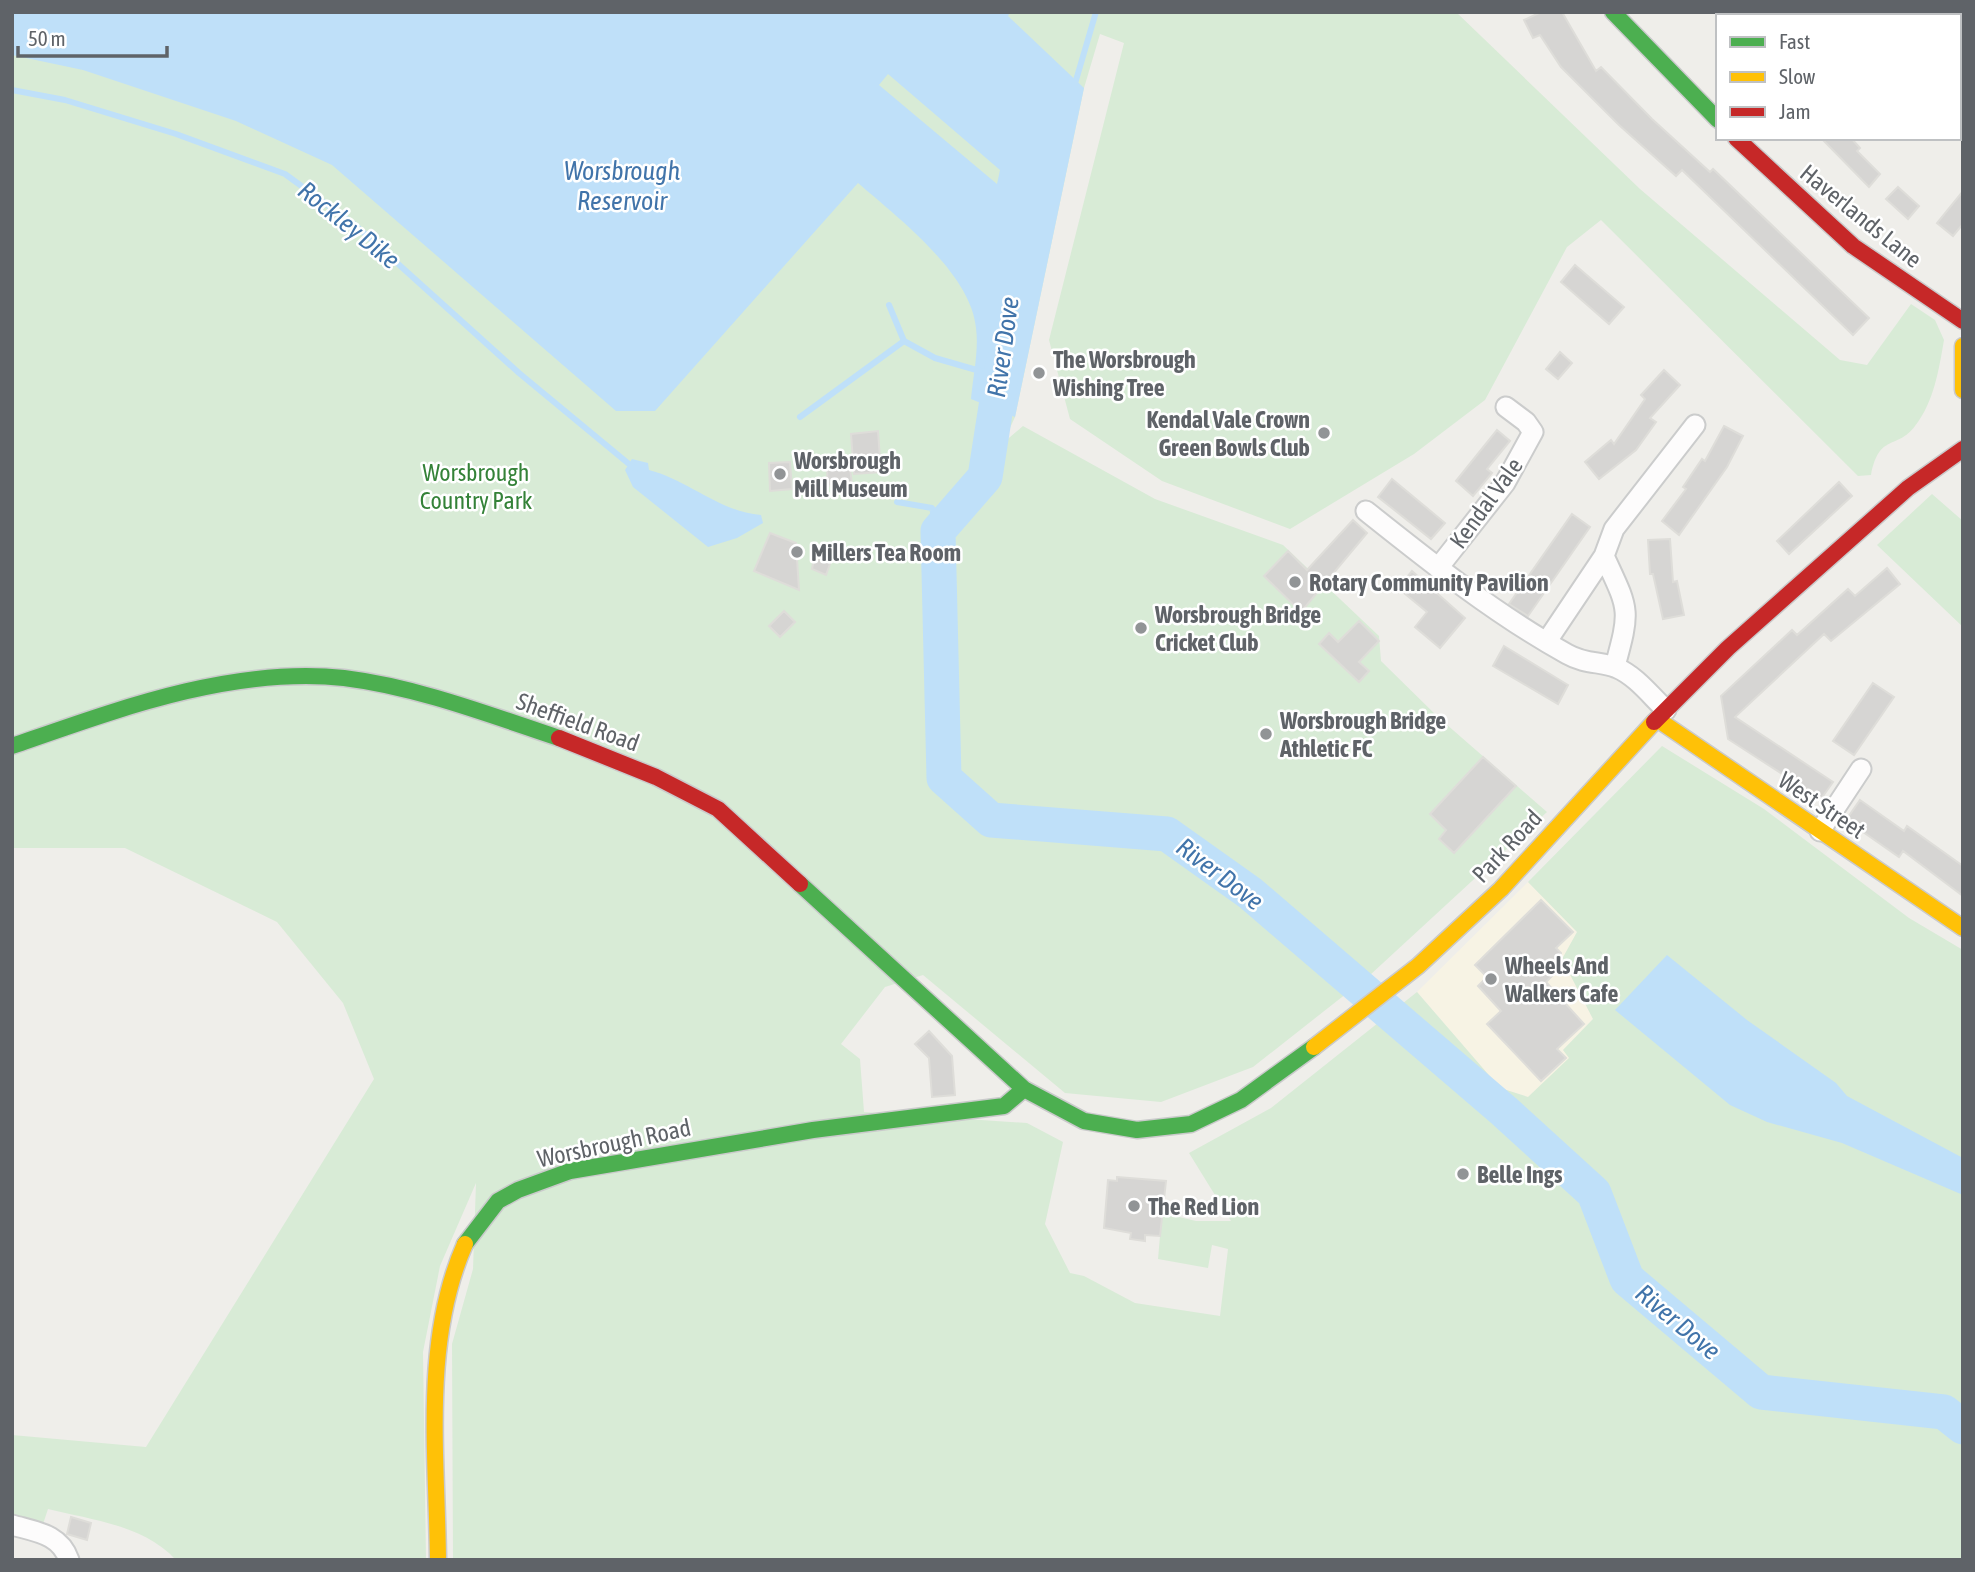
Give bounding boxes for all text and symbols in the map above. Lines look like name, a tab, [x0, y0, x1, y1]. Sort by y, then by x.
scale bar	[18, 14, 166, 58]
legend	[1716, 14, 1961, 140]
text: 50 m	[28, 26, 66, 50]
text: Fast	[1779, 29, 1810, 53]
text: Slow	[1779, 64, 1816, 88]
text: Jam	[1779, 99, 1811, 123]
water label: Worsbrough Reservoir	[564, 156, 680, 216]
street label: Haverlands Lane	[1795, 159, 1927, 273]
water label: Rockley Dike	[292, 175, 406, 275]
water label: River Dove	[981, 295, 1025, 399]
place label: The Worsbrough Wishing Tree	[1052, 346, 1196, 401]
marker: The Worsbrough Wishing Tree	[1031, 365, 1047, 381]
place label: Kendal Vale Crown Green Bowls Club	[1147, 406, 1310, 461]
marker: Kendal Vale Crown Green Bowls Club	[1316, 425, 1332, 441]
place label: Worsbrough Mill Museum	[793, 447, 908, 502]
street label: Kendal Vale	[1444, 453, 1528, 553]
park label: Worsbrough Country Park	[420, 459, 533, 514]
marker: Worsbrough Mill Museum	[772, 466, 788, 482]
place label: Millers Tea Room	[811, 539, 961, 566]
marker: Millers Tea Room	[789, 544, 805, 560]
place label: Rotary Community Pavilion	[1309, 569, 1549, 596]
marker: Rotary Community Pavilion	[1287, 574, 1303, 590]
place label: Worsbrough Bridge Cricket Club	[1154, 601, 1321, 656]
marker: Worsbrough Bridge Cricket Club	[1133, 620, 1149, 636]
street label: Sheffield Road	[513, 687, 643, 757]
place label: Worsbrough Bridge Athletic FC	[1279, 707, 1446, 762]
marker: Worsbrough Bridge Athletic FC	[1258, 726, 1274, 742]
street label: West Street	[1773, 766, 1871, 844]
street label: Park Road	[1467, 804, 1547, 888]
water label: River Dove	[1171, 832, 1269, 916]
place label: Wheels And Walkers Cafe	[1504, 952, 1619, 1007]
marker: Wheels And Walkers Cafe	[1483, 971, 1499, 987]
street label: Worsbrough Road	[535, 1114, 693, 1172]
place label: Belle Ings	[1477, 1161, 1563, 1188]
marker: Belle Ings	[1455, 1166, 1471, 1182]
place label: The Red Lion	[1148, 1193, 1259, 1220]
marker: The Red Lion	[1126, 1198, 1142, 1214]
water label: River Dove	[1630, 1278, 1726, 1366]

